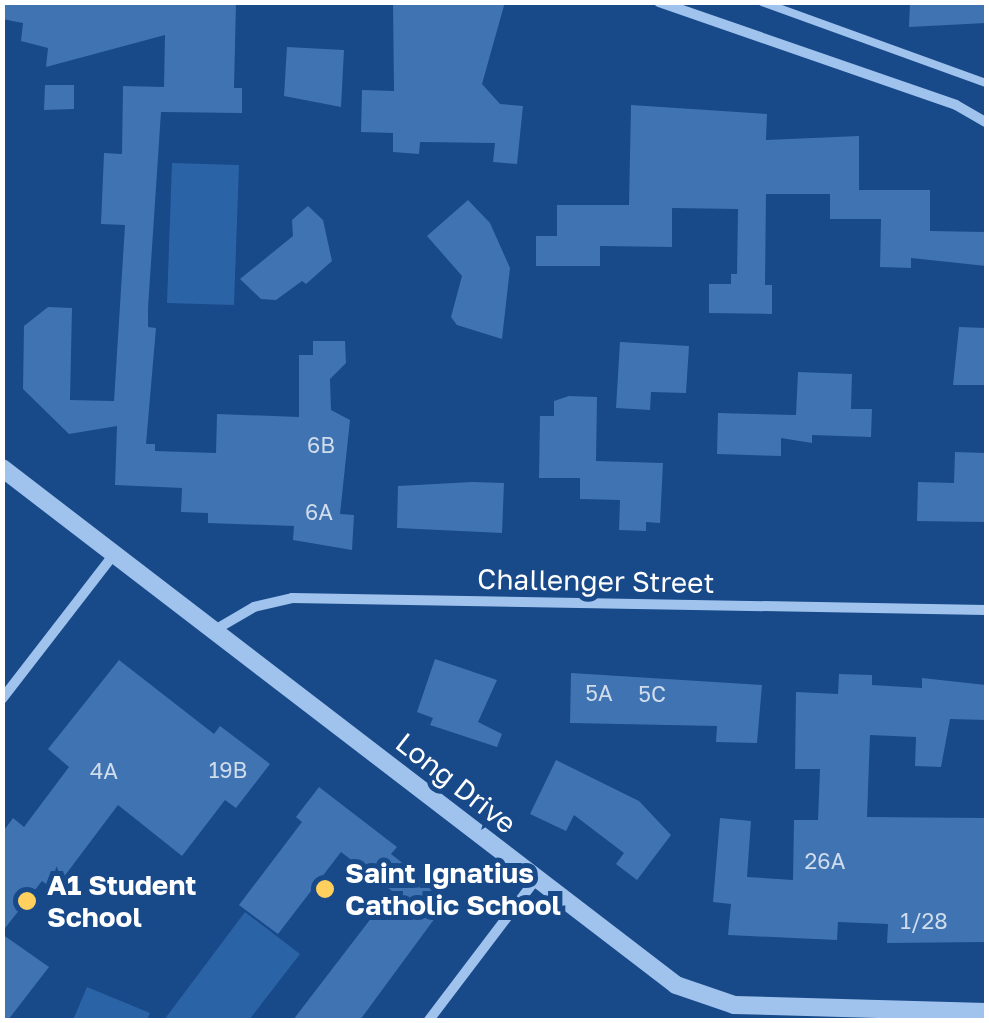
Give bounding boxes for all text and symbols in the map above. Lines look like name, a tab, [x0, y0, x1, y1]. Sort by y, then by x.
house number: 6B	[307, 432, 335, 458]
house number: 6A	[305, 499, 333, 525]
street label: Challenger Street	[477, 562, 715, 600]
house number: 5A	[585, 680, 613, 706]
house number: 5C	[638, 681, 666, 707]
street label: Long Drive	[389, 726, 523, 840]
house number: 19B	[209, 757, 247, 783]
house number: 4A	[90, 758, 118, 784]
house number: 26A	[805, 848, 845, 874]
place label: Saint Ignatius Catholic School	[345, 856, 561, 922]
place label: A1 Student School	[47, 868, 197, 934]
marker: Saint Ignatius Catholic School	[314, 878, 336, 900]
marker: A1 Student School	[16, 890, 38, 912]
house number: 1/28	[900, 908, 948, 934]

